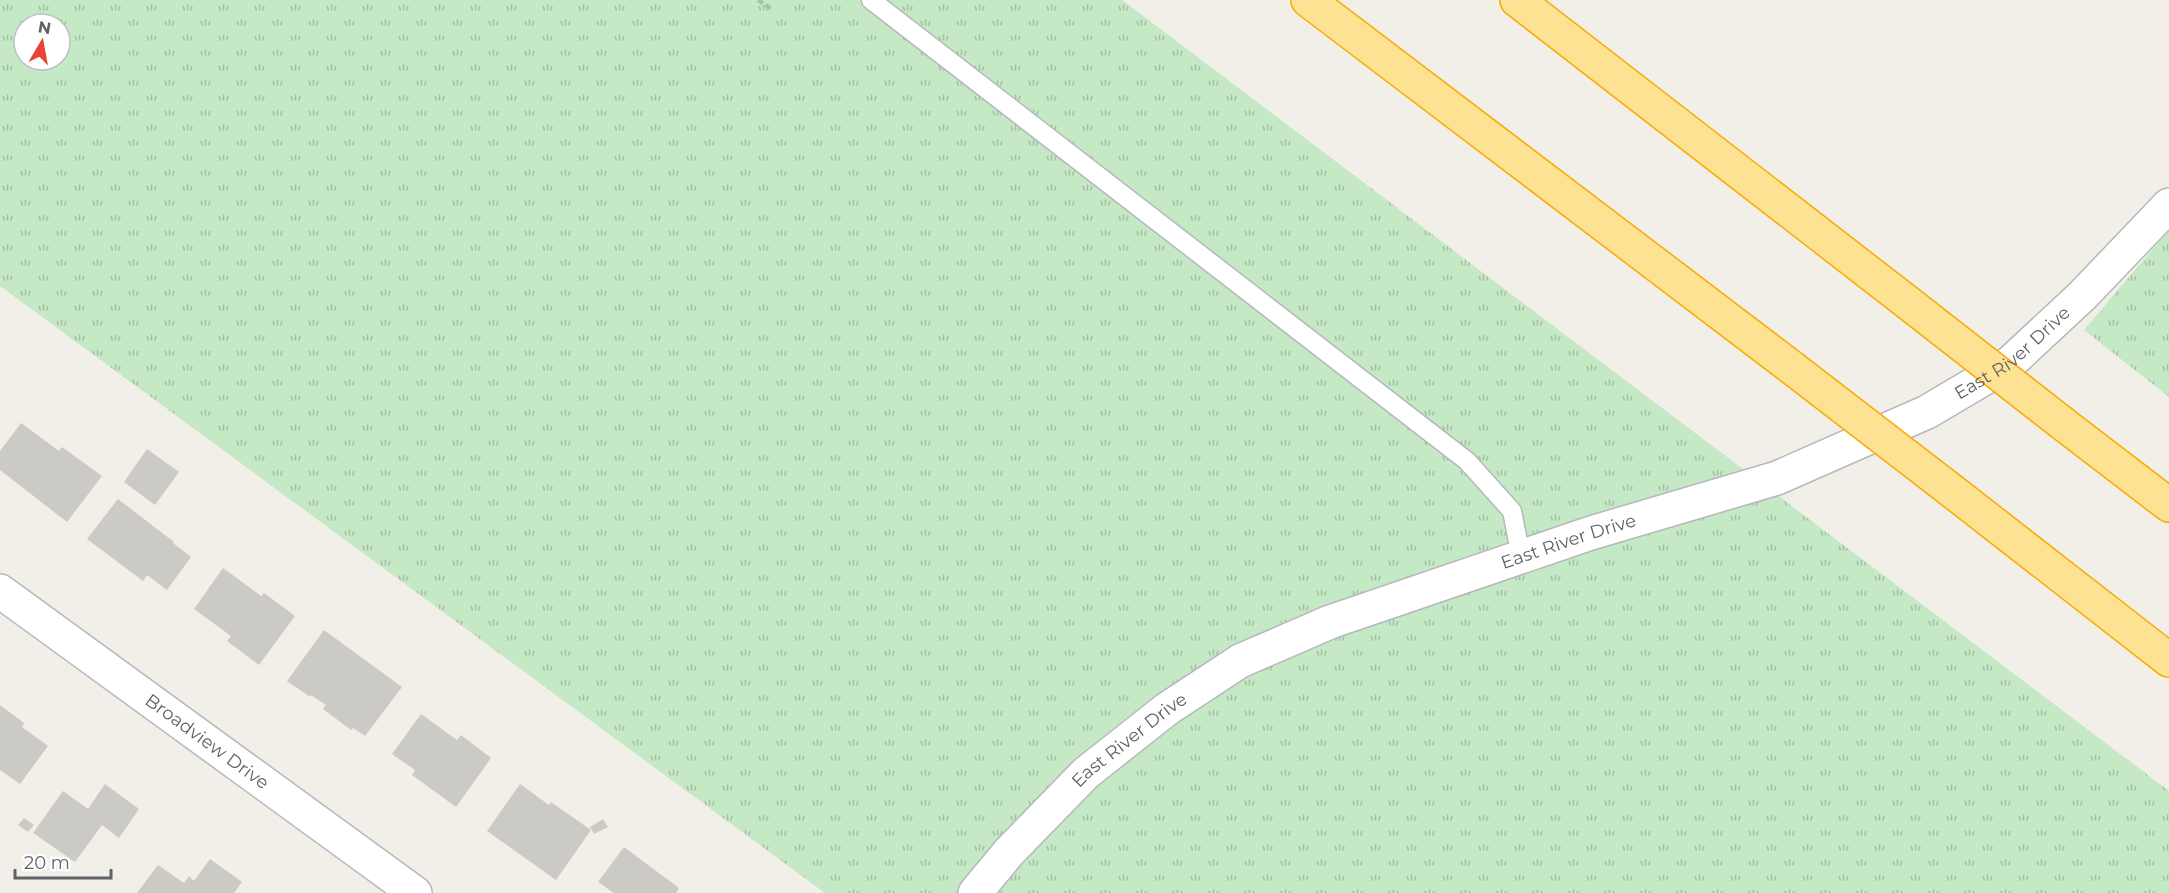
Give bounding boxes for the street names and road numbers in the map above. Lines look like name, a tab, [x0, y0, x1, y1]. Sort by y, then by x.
street label: East River Drive	[1950, 302, 2075, 404]
street label: East River Drive	[1498, 509, 1639, 574]
street label: East River Drive	[1067, 688, 1191, 792]
street label: Broadview Drive	[141, 689, 273, 794]

